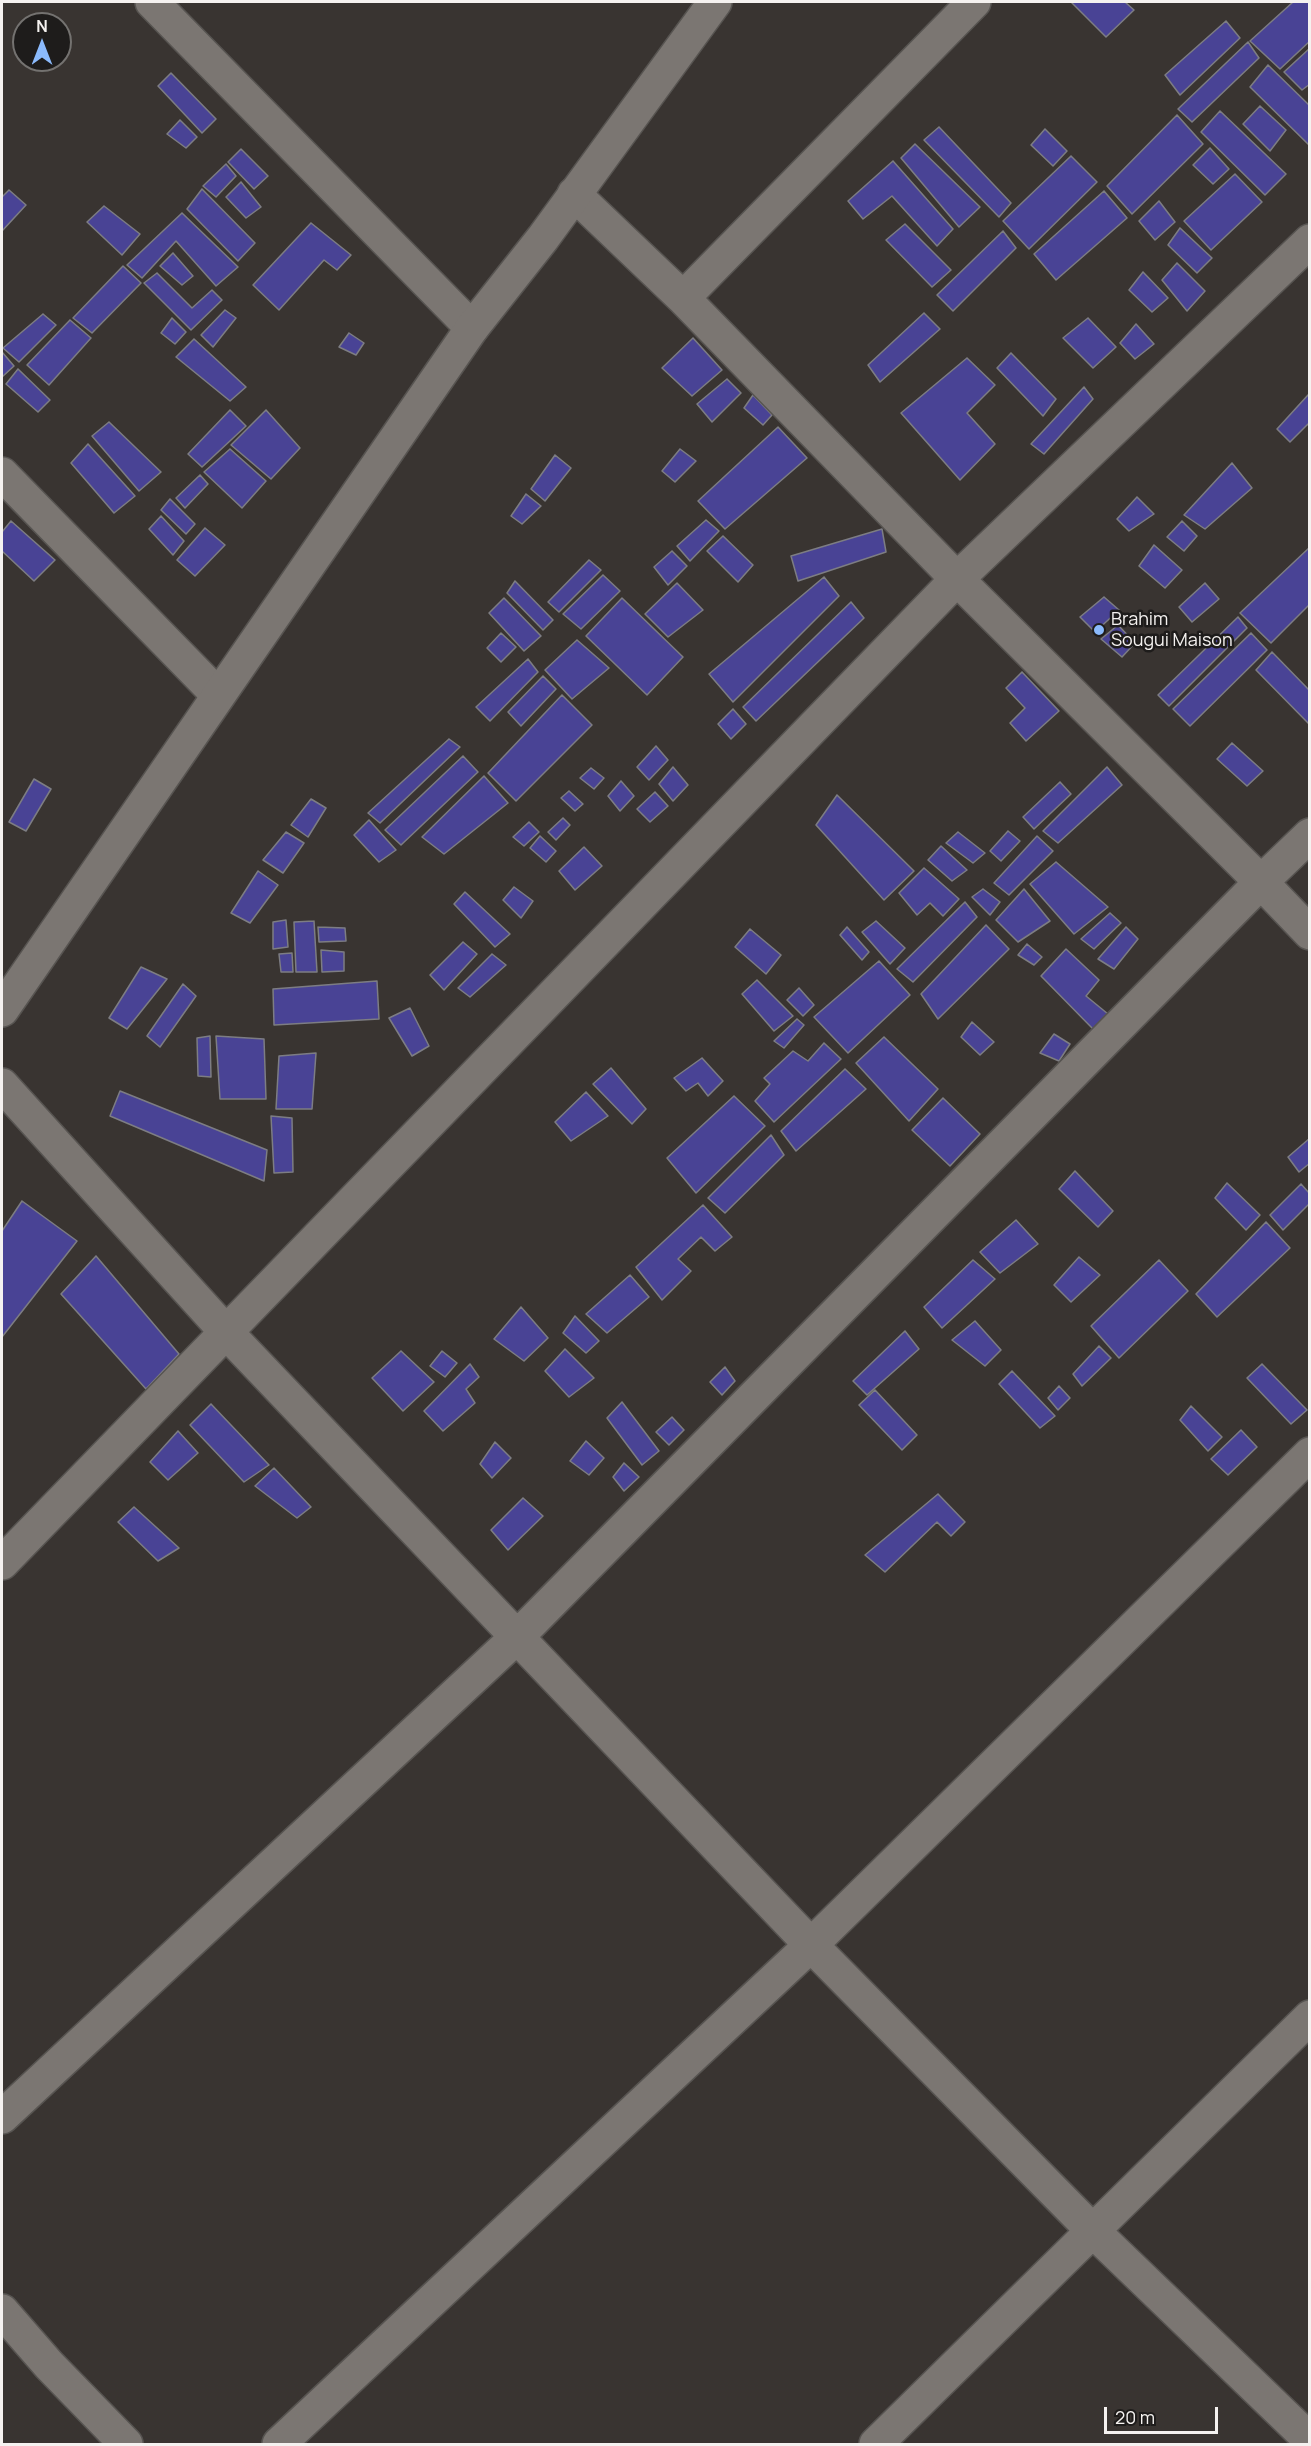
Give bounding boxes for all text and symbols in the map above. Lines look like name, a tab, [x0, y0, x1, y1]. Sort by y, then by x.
north arrow	[12, 12, 72, 72]
text: N	[36, 15, 48, 37]
place label: Brahim Sougui Maison	[1111, 609, 1233, 652]
marker: Brahim Sougui Maison	[1092, 623, 1106, 637]
scale bar	[1107, 2395, 1221, 2433]
text: 20 m	[1115, 2405, 1155, 2429]

